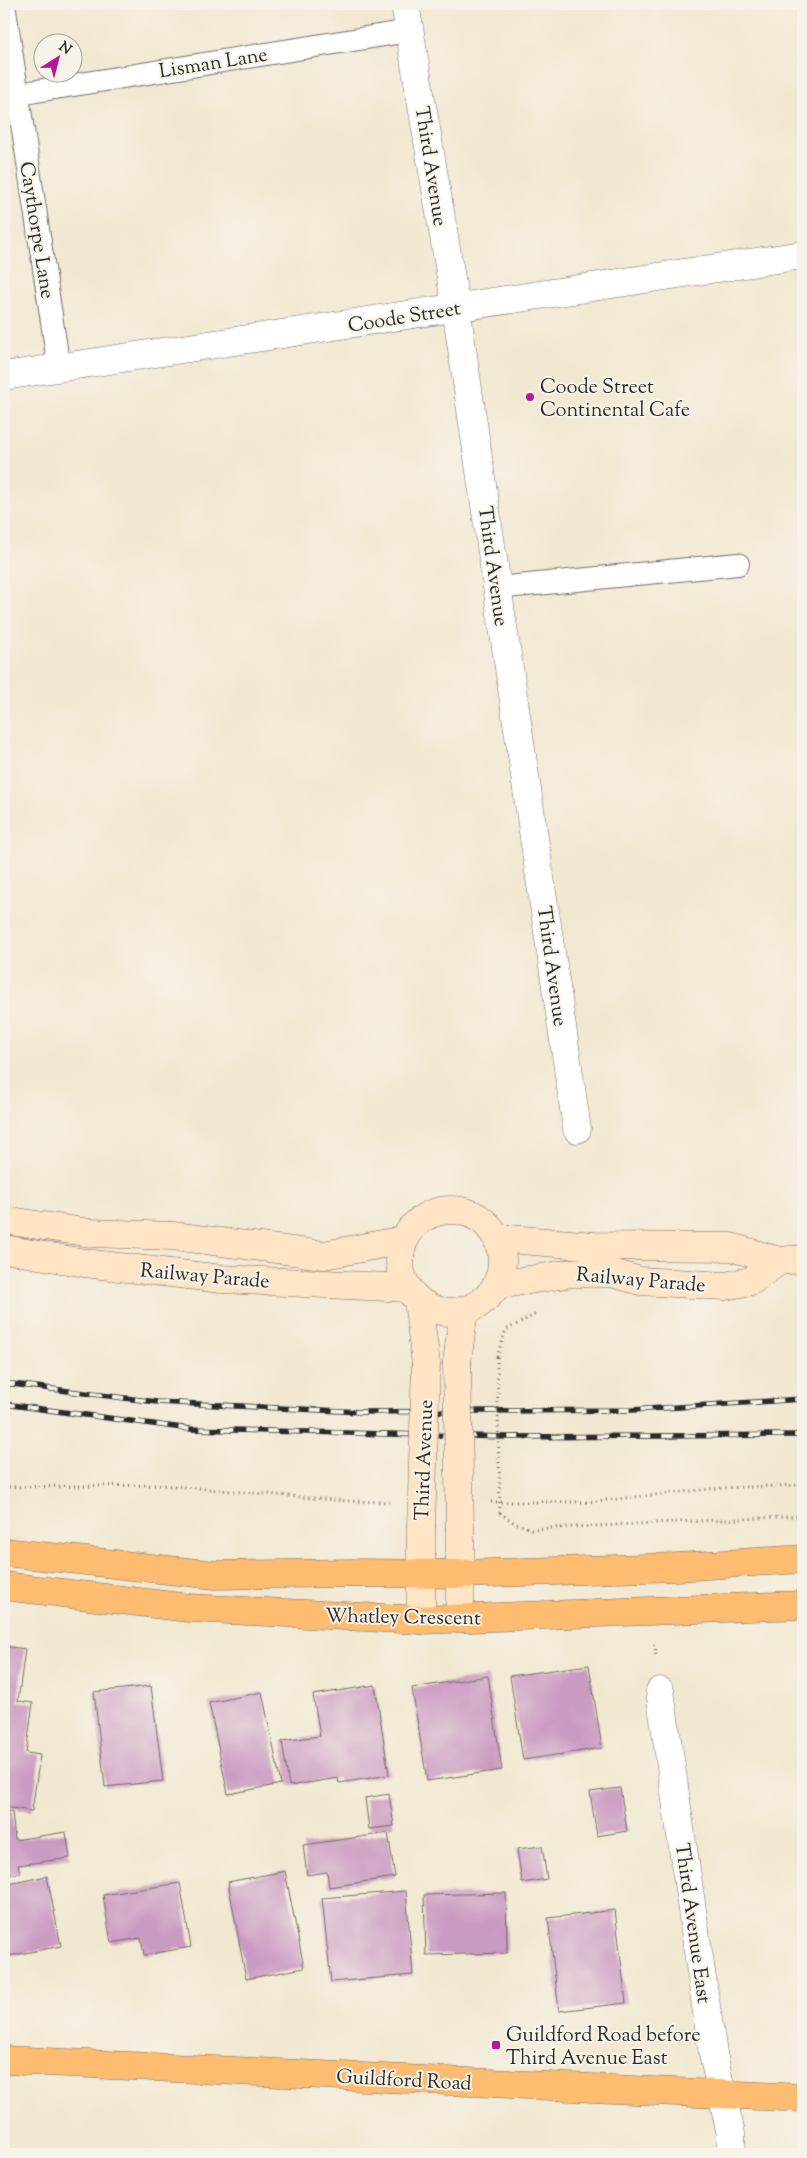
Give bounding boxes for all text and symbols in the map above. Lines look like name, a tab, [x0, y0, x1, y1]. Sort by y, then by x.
north arrow	[32, 32, 82, 82]
text: N	[54, 38, 75, 60]
street label: Lisman Lane	[157, 42, 270, 87]
street label: Third Avenue	[406, 104, 453, 229]
street label: Caythorpe Lane	[10, 160, 61, 301]
street label: Coode Street	[346, 295, 463, 342]
place label: Coode Street Continental Cafe	[540, 374, 690, 426]
marker: Coode Street Continental Cafe	[524, 391, 536, 403]
street label: Third Avenue	[469, 504, 514, 628]
street label: Third Avenue	[528, 904, 573, 1028]
street label: Railway Parade	[139, 1257, 271, 1298]
street label: Railway Parade	[575, 1261, 707, 1302]
street label: Third Avenue	[409, 1399, 442, 1521]
street label: Whatley Crescent	[325, 1603, 481, 1634]
street label: Third Avenue East	[666, 1841, 717, 2005]
place label: Guildford Road before Third Avenue East	[506, 2022, 700, 2074]
marker: Guildford Road before Third Avenue East	[490, 2039, 502, 2051]
street label: Guildford Road	[335, 2063, 472, 2100]

